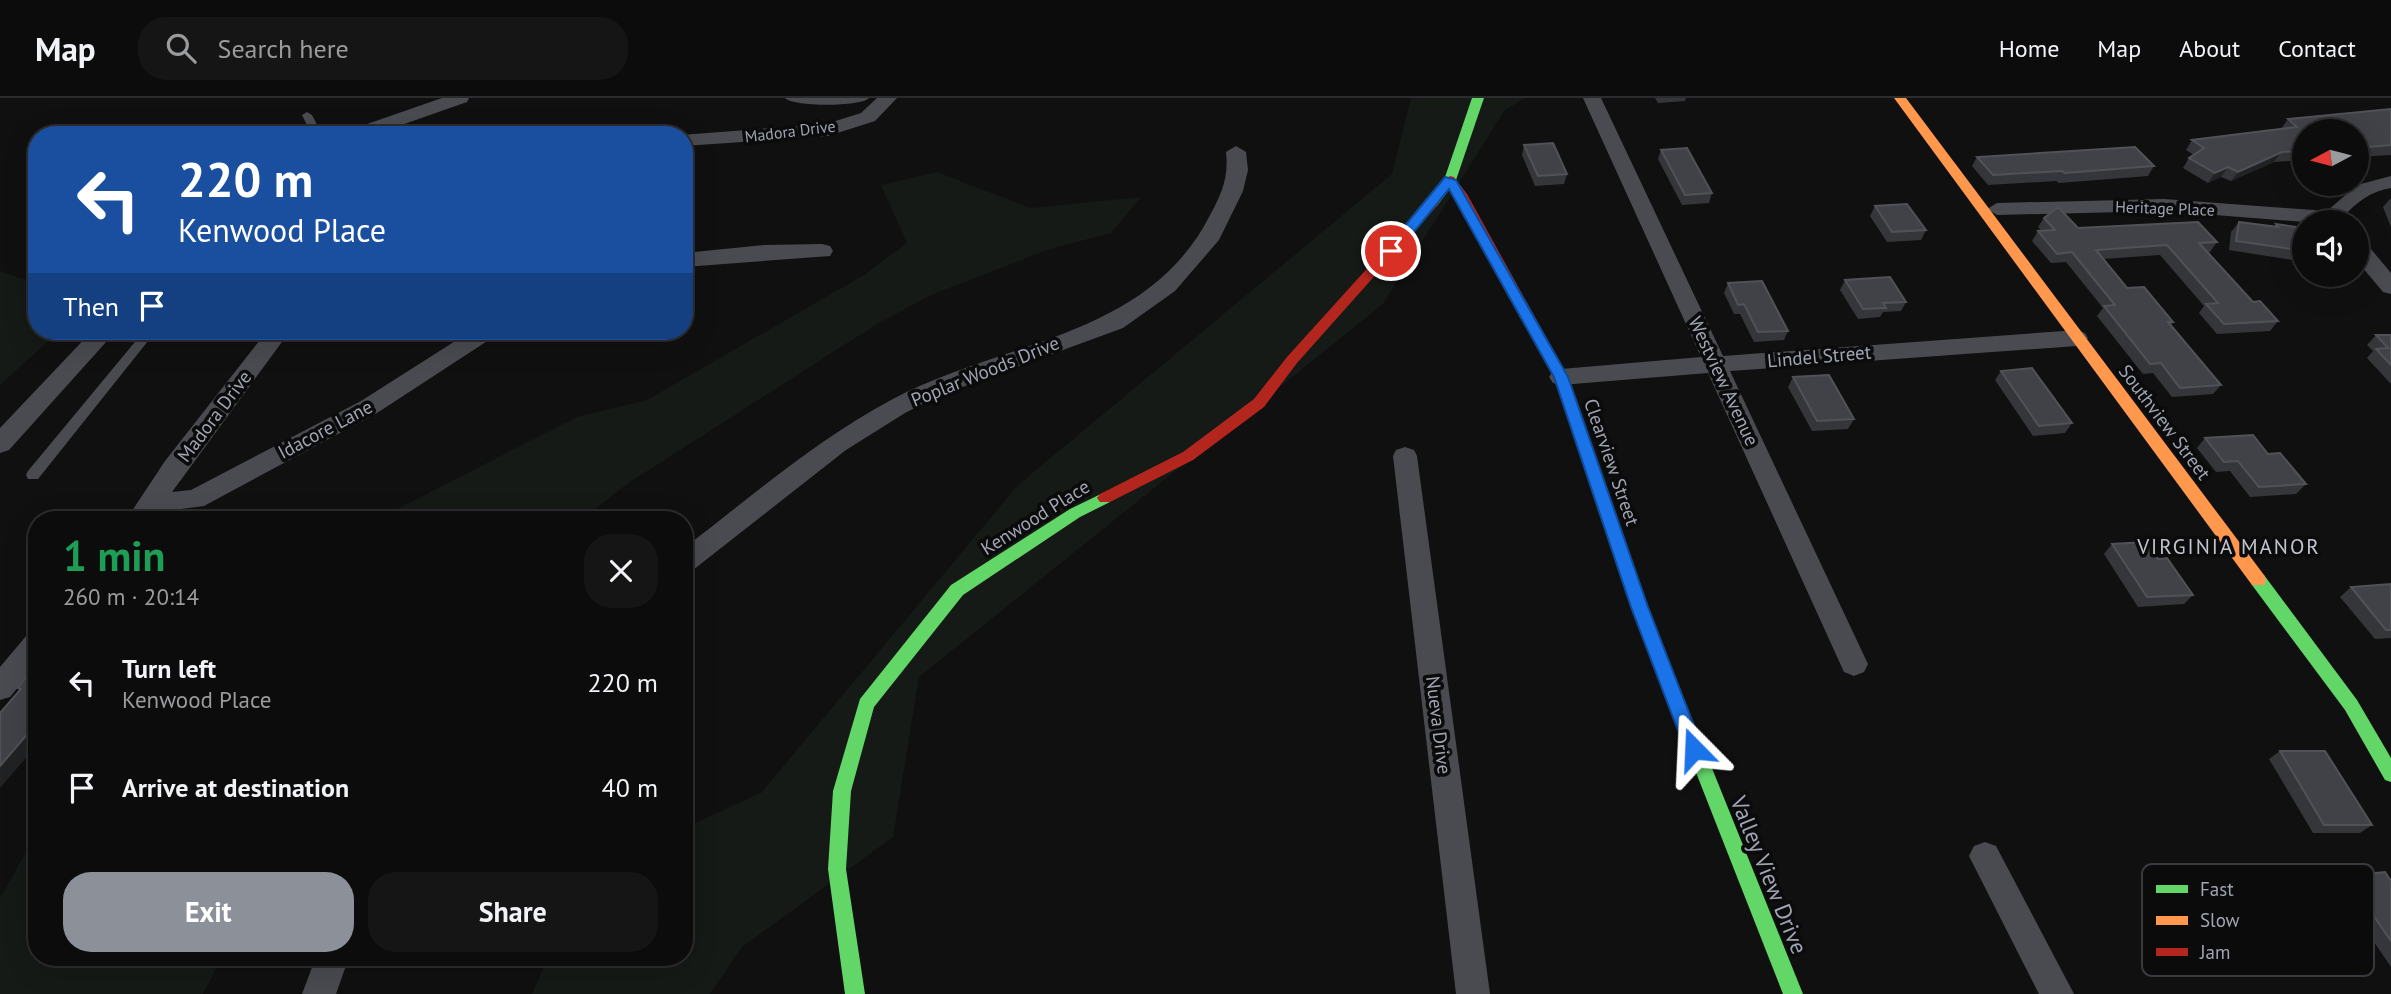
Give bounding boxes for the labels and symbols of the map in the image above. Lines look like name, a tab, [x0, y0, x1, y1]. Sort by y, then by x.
street label: Madora Drive	[743, 116, 837, 146]
north arrow	[2292, 119, 2370, 196]
street label: Heritage Place	[2115, 196, 2215, 220]
pin	[1361, 221, 1421, 281]
street label: Westview Avenue	[1684, 312, 1764, 450]
street label: Poplar Woods Drive	[907, 330, 1063, 412]
street label: Lindel Street	[1766, 339, 1873, 373]
street label: Southview Street	[2114, 360, 2216, 485]
street label: Madora Drive	[172, 365, 256, 467]
street label: Idacore Lane	[274, 394, 376, 464]
street label: Clearview Street	[1579, 395, 1645, 529]
street label: Kenwood Place	[976, 474, 1094, 560]
district label: VIRGINIA MANOR	[2136, 533, 2321, 560]
street label: Nueva Drive	[1421, 675, 1457, 775]
position arrow	[1657, 712, 1731, 786]
street label: Valley View Drive	[1724, 791, 1814, 958]
legend	[2142, 864, 2374, 976]
text: Fast	[2200, 877, 2234, 901]
text: Slow	[2200, 908, 2240, 932]
text: Jam	[2199, 940, 2230, 964]

